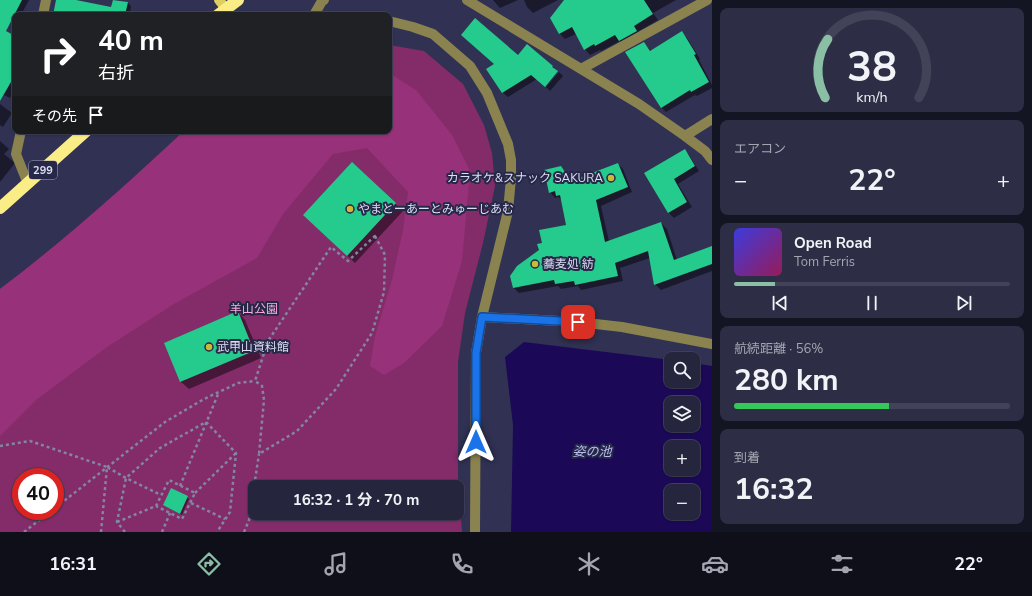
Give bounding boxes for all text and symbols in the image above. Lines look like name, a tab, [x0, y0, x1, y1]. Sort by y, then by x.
text: 40 m	[98, 22, 164, 60]
icon: right	[32, 28, 84, 80]
text: 38	[847, 39, 897, 96]
text: 右折	[98, 61, 134, 85]
text: km/h	[856, 88, 888, 107]
icon: arrive	[85, 104, 107, 126]
text: その先	[32, 106, 77, 126]
text: エアコン	[734, 140, 786, 158]
text: 22°	[848, 160, 896, 201]
road number: 299	[29, 161, 57, 179]
text: −	[734, 166, 747, 196]
text: +	[997, 166, 1010, 196]
place label: カラオケ&スナック SAKURA	[447, 170, 603, 186]
marker: カラオケ&スナック SAKURA	[606, 173, 616, 183]
place label: やまとーあーとみゅーじあむ	[358, 201, 514, 217]
marker: やまとーあーとみゅーじあむ	[345, 204, 355, 214]
text: Open Road	[794, 233, 872, 253]
text: Tom Ferris	[794, 253, 855, 271]
place label: 蕎麦処 紡	[543, 256, 594, 272]
marker: 蕎麦処 紡	[530, 259, 540, 269]
icon: previous	[769, 292, 791, 314]
icon: pause	[861, 292, 883, 314]
icon: next	[953, 292, 975, 314]
park label: 羊山公園	[230, 301, 278, 317]
pin	[561, 305, 595, 339]
icon: arrive	[567, 311, 589, 333]
place label: 武甲山資料館	[217, 339, 289, 355]
text: 航続距離 · 56%	[734, 340, 823, 358]
marker: 武甲山資料館	[204, 342, 214, 352]
map controls	[664, 352, 700, 520]
button: search	[664, 352, 700, 388]
text: 280 km	[734, 360, 839, 401]
button: layers	[664, 396, 700, 432]
position arrow	[455, 421, 497, 463]
button: +	[664, 440, 700, 476]
water label: 姿の池	[572, 443, 613, 461]
text: 到着	[734, 449, 760, 467]
speed limit sign: 40	[12, 468, 64, 520]
text: 16:32	[734, 469, 813, 510]
button: −	[664, 484, 700, 520]
text: 16:32 · 1 分 · 70 m	[293, 490, 419, 510]
icon: directions	[195, 550, 223, 578]
icon: music	[322, 550, 350, 578]
icon: phone	[448, 550, 476, 578]
icon: climate	[575, 550, 603, 578]
icon: car	[701, 550, 729, 578]
icon: filters	[828, 550, 856, 578]
text: 16:31	[49, 552, 97, 576]
text: 22°	[954, 552, 983, 576]

